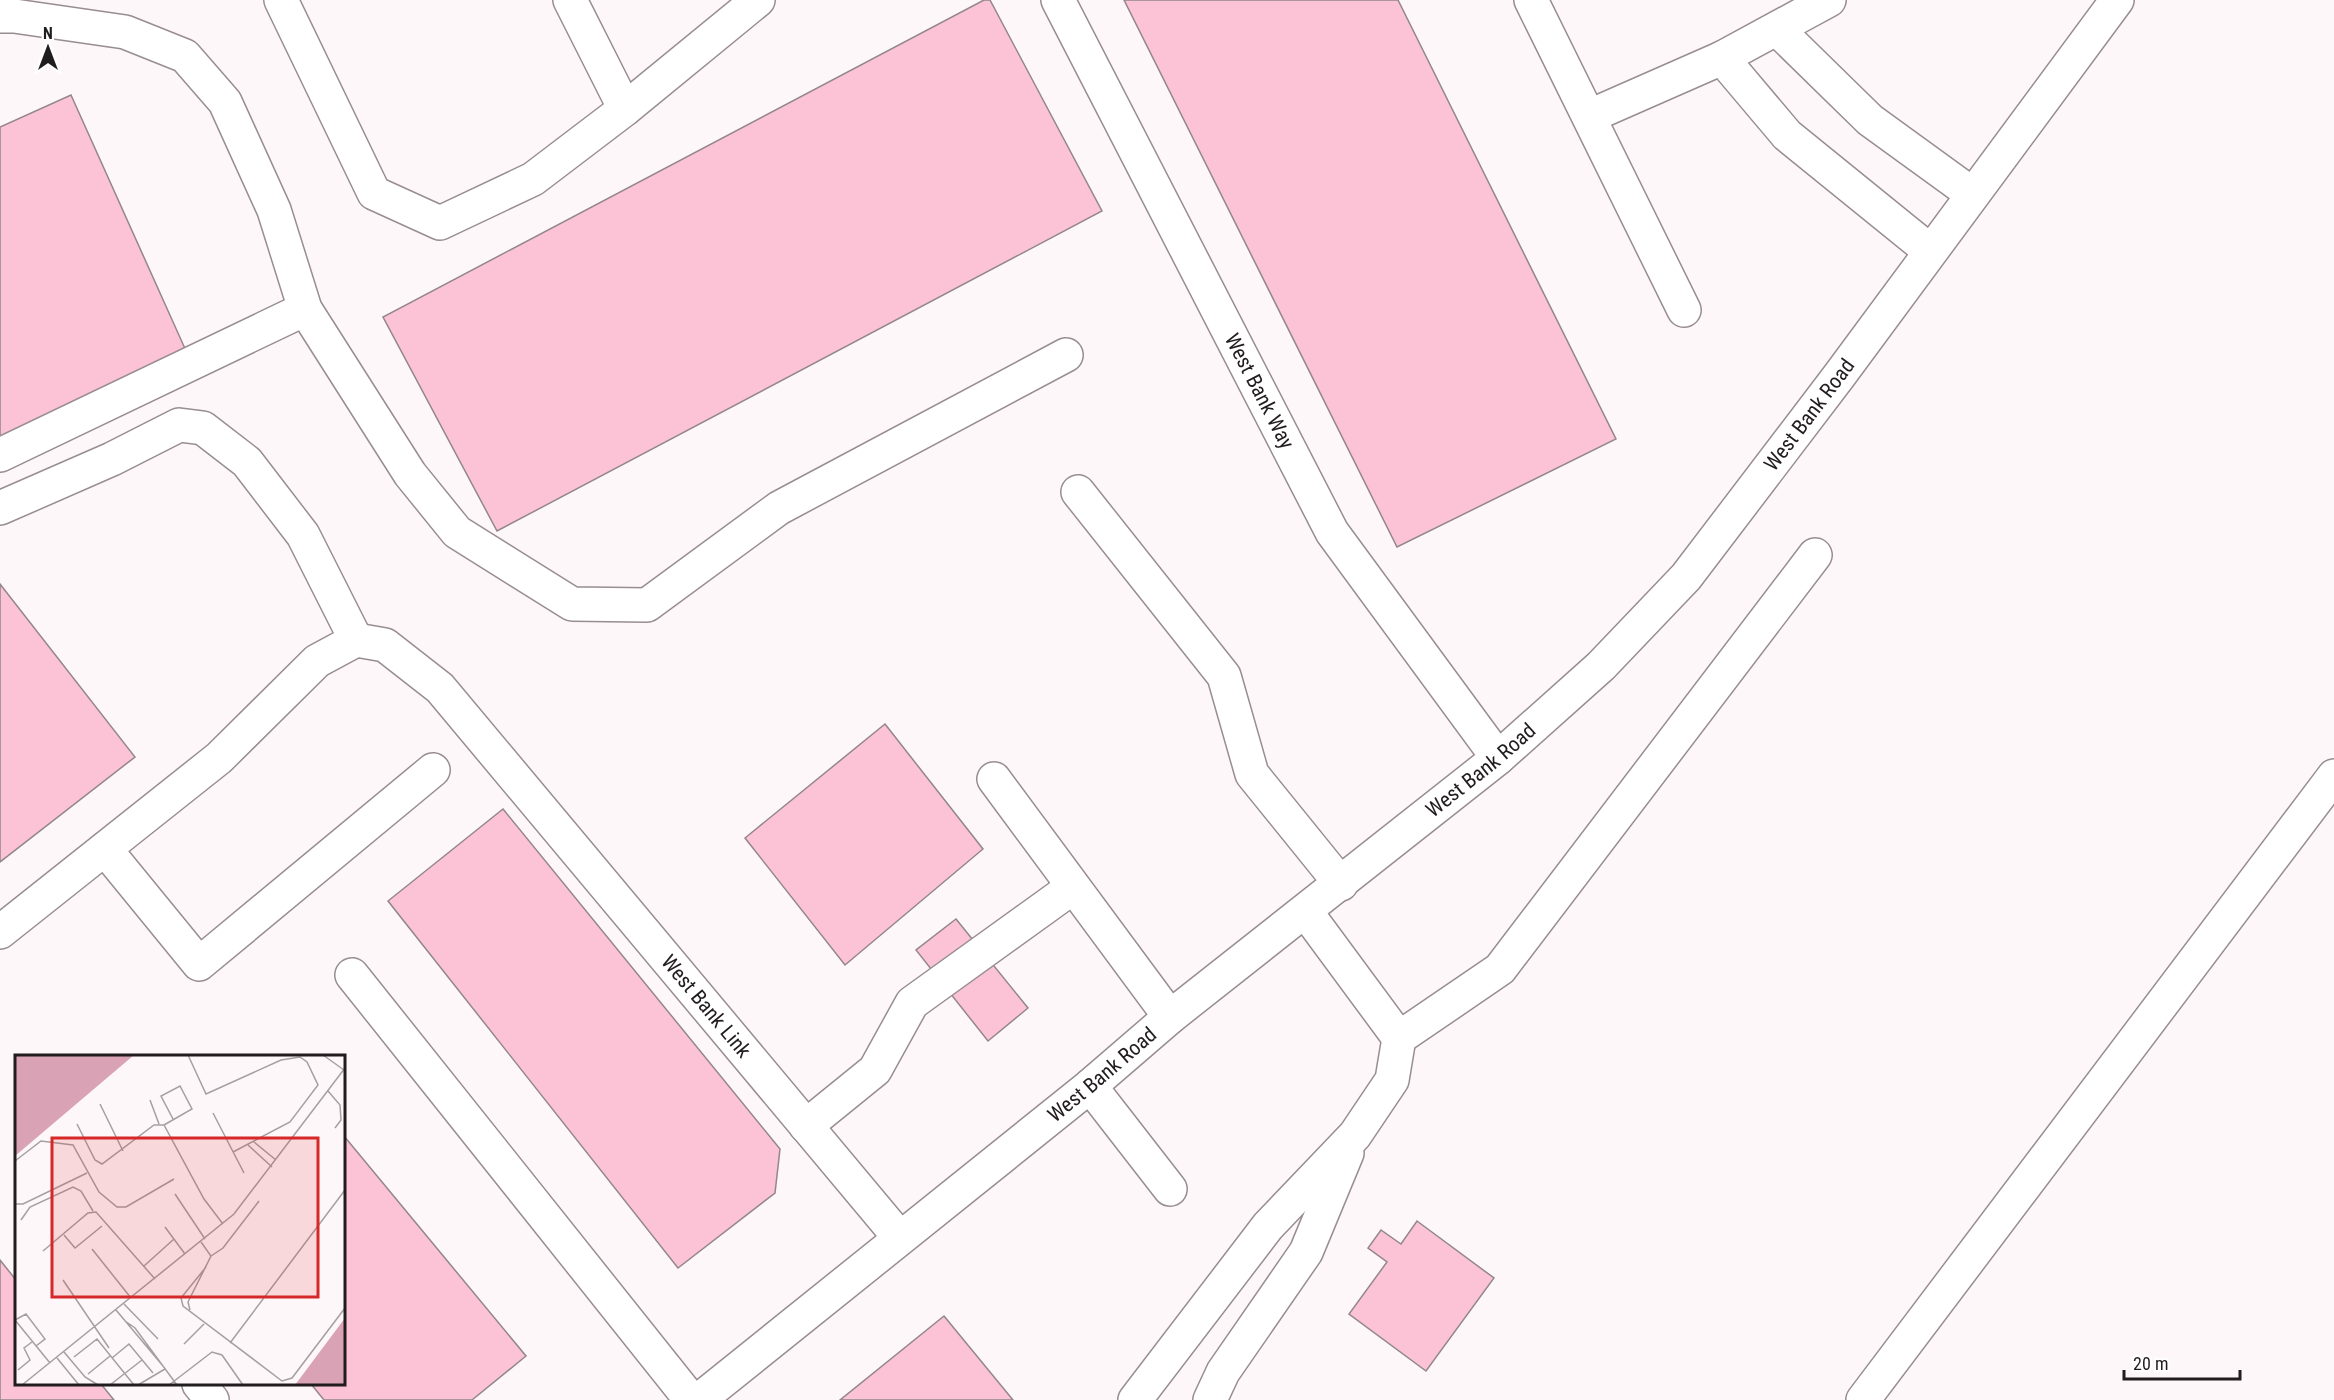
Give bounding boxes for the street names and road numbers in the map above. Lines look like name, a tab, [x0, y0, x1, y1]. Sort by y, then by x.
street label: West Bank Way	[1220, 329, 1299, 453]
street label: West Bank Road	[1759, 354, 1860, 476]
street label: West Bank Road	[1421, 718, 1540, 822]
street label: West Bank Link	[656, 950, 756, 1063]
street label: West Bank Road	[1043, 1022, 1161, 1127]

